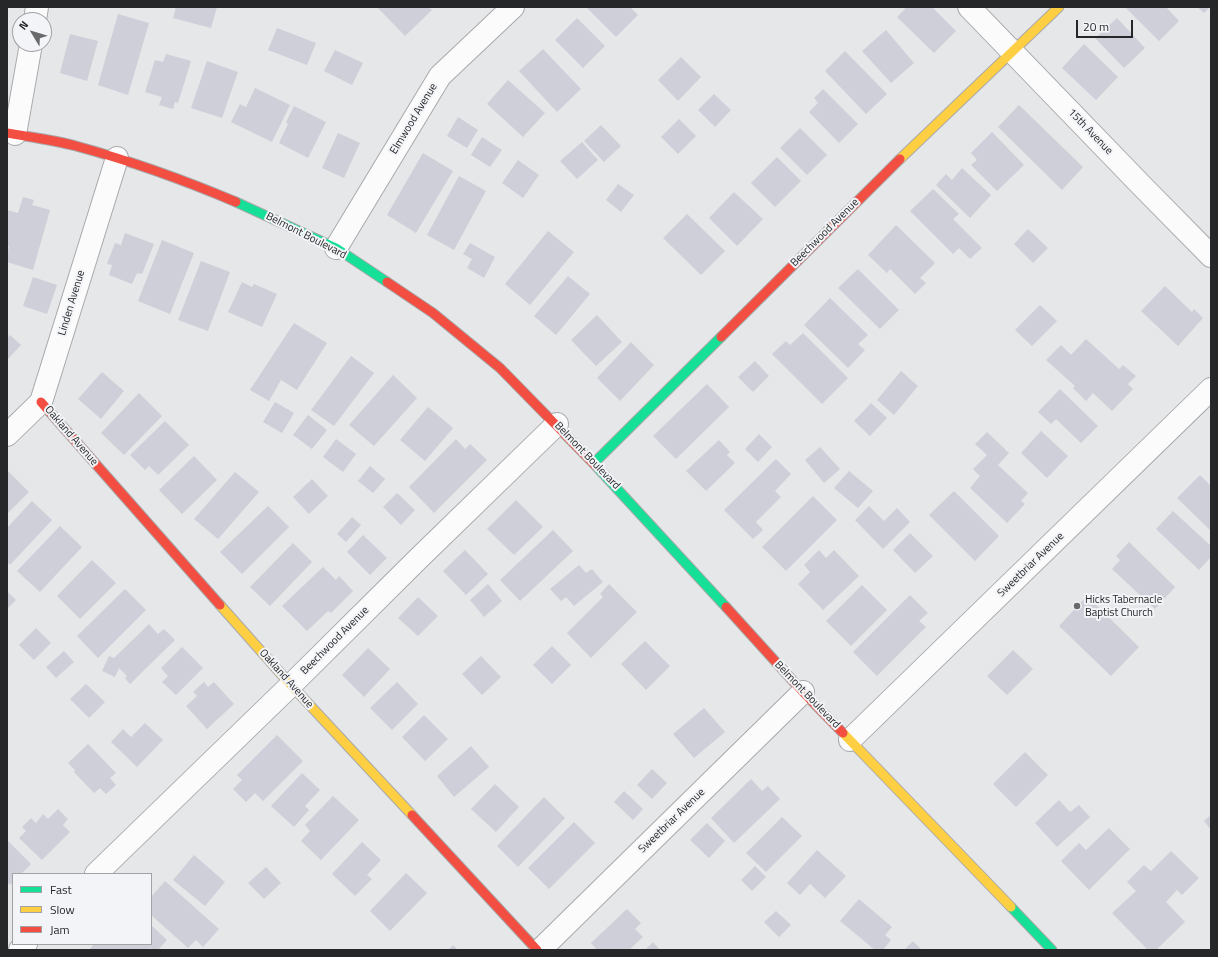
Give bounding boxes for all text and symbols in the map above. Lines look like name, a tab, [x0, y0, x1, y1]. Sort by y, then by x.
north arrow	[12, 12, 52, 52]
scale bar	[1078, 12, 1135, 38]
text: N	[15, 17, 32, 33]
text: 20 m	[1083, 17, 1109, 36]
street label: Elmwood Avenue	[388, 81, 440, 157]
street label: 15th Avenue	[1065, 106, 1115, 158]
street label: Beechwood Avenue	[788, 196, 862, 270]
street label: Belmont Boulevard	[264, 210, 348, 262]
street label: Linden Avenue	[56, 269, 88, 337]
street label: Oakland Avenue	[42, 404, 100, 468]
street label: Belmont Boulevard	[551, 420, 623, 492]
street label: Sweetbriar Avenue	[995, 530, 1067, 600]
place label: Hicks Tabernacle Baptist Church	[1085, 593, 1162, 619]
marker: Hicks Tabernacle Baptist Church	[1072, 601, 1082, 611]
street label: Beechwood Avenue	[298, 604, 372, 678]
street label: Oakland Avenue	[256, 647, 316, 711]
street label: Belmont Boulevard	[771, 659, 843, 731]
street label: Sweetbriar Avenue	[636, 786, 708, 856]
legend	[12, 873, 152, 945]
text: Fast	[50, 880, 72, 899]
text: Slow	[50, 900, 75, 919]
text: Jam	[50, 920, 70, 939]

